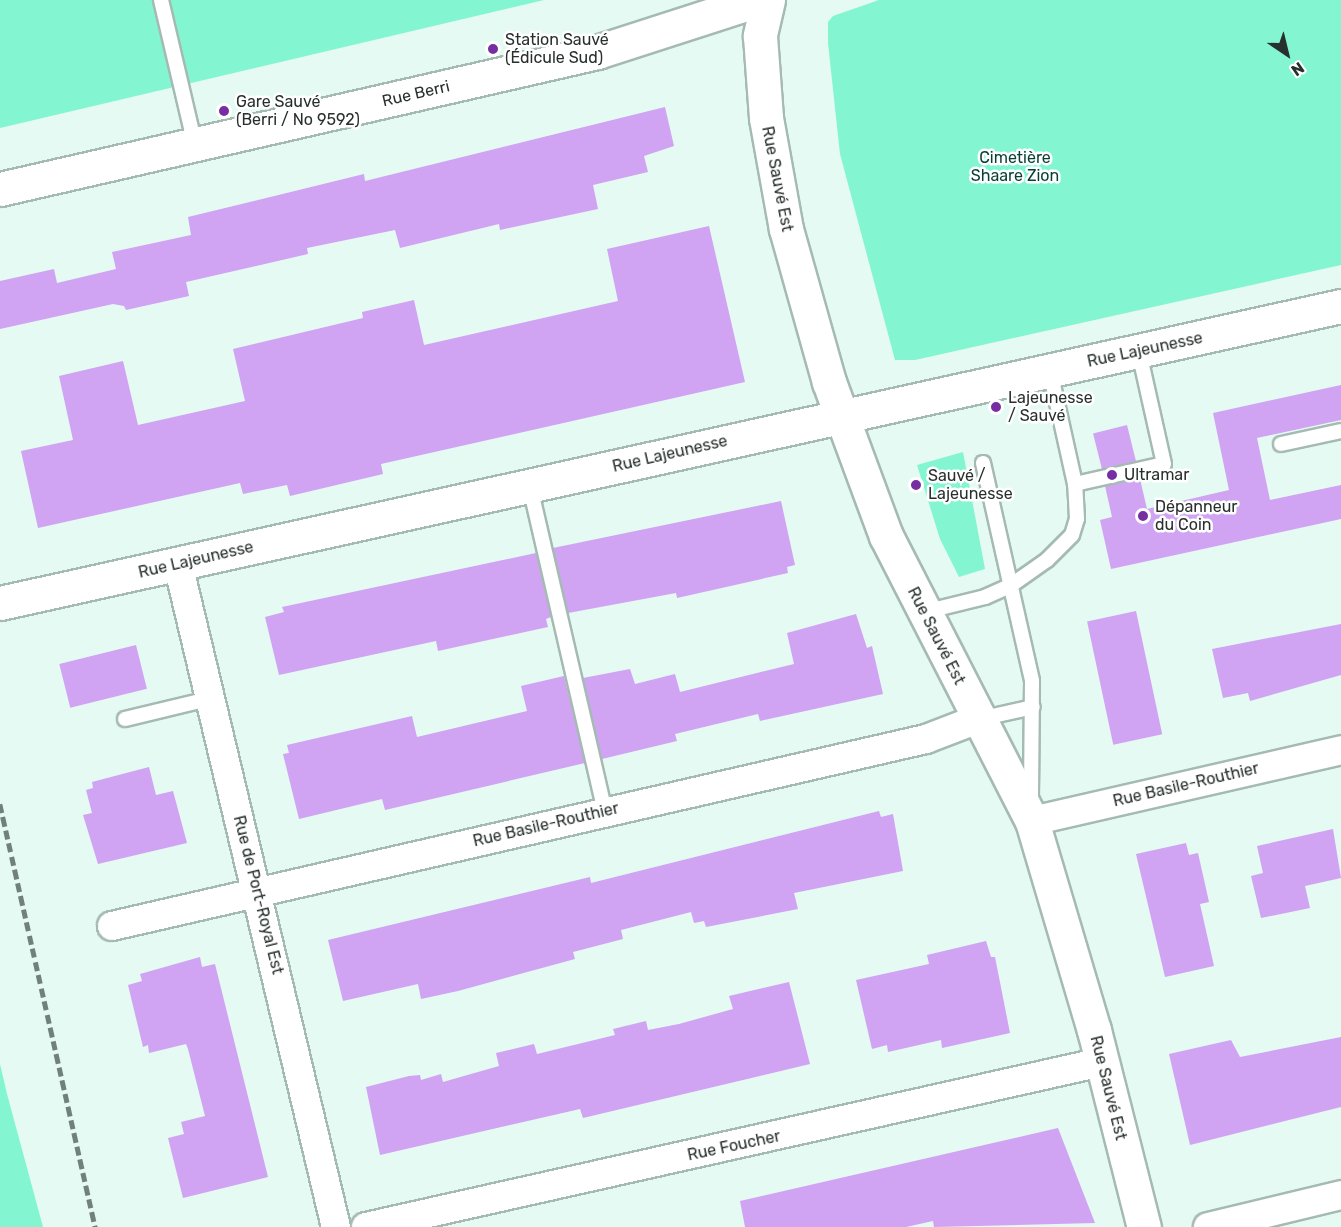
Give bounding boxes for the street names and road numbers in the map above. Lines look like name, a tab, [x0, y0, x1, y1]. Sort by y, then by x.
street label: Rue Berri	[380, 77, 452, 111]
street label: Rue Sauvé Est	[757, 125, 797, 233]
street label: Rue Lajeunesse	[1085, 328, 1205, 372]
street label: Rue Lajeunesse	[611, 431, 729, 477]
street label: Rue Lajeunesse	[137, 537, 255, 583]
street label: Rue Sauvé Est	[903, 584, 969, 688]
street label: Rue Basile-Routhier	[1111, 759, 1261, 811]
street label: Rue Basile-Routhier	[471, 799, 621, 851]
street label: Rue de Port-Royal Est	[229, 814, 287, 976]
street label: Rue Sauvé Est	[1086, 1034, 1130, 1142]
street label: Rue Foucher	[686, 1127, 782, 1165]

